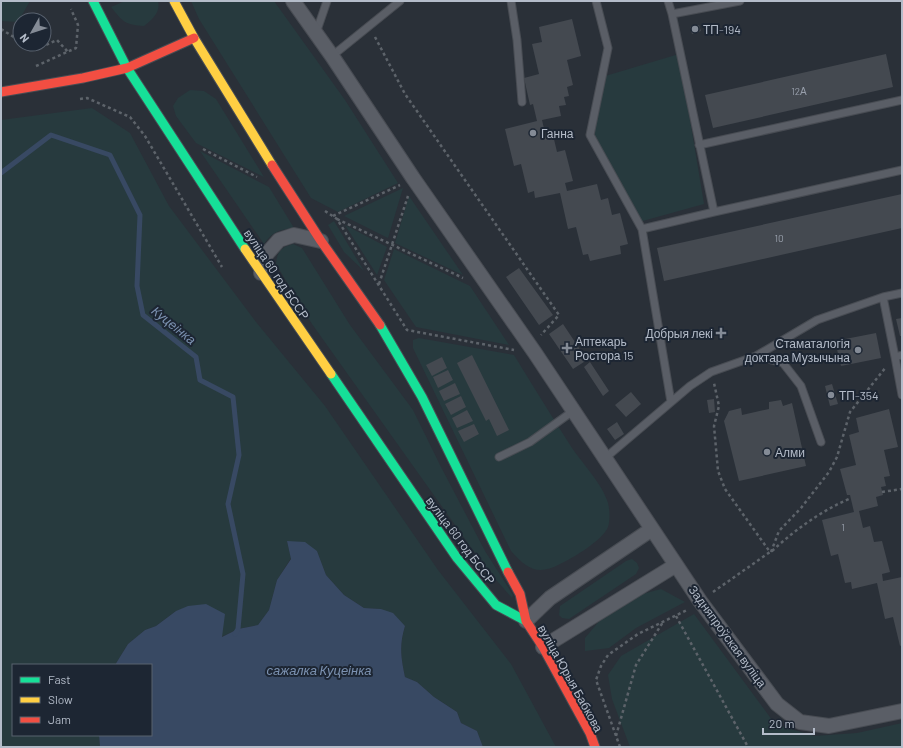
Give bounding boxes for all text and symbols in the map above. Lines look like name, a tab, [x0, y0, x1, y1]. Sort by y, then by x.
north arrow	[12, 12, 52, 52]
place label: ТП-194	[703, 22, 741, 36]
marker: ТП-194	[690, 24, 700, 34]
text: N	[16, 32, 31, 46]
house number: 12А	[791, 85, 807, 97]
place label: Ганна	[541, 126, 574, 140]
marker: Ганна	[528, 128, 538, 138]
street label: вуліца 60 год БССР	[241, 226, 312, 322]
house number: 10	[774, 232, 784, 244]
water label: Куцеінка	[149, 302, 199, 348]
place label: Добрыя лекі	[645, 326, 713, 341]
marker: Добрыя лекі	[716, 328, 726, 338]
place label: Аптекарь Ростора 15	[575, 334, 633, 363]
place label: Стаматалогія доктара Музычына	[745, 336, 850, 365]
marker: Аптекарь Ростора 15	[562, 343, 572, 353]
marker: Стаматалогія доктара Музычына	[853, 345, 863, 355]
place label: ТП-354	[839, 388, 879, 402]
marker: ТП-354	[826, 390, 836, 400]
place label: Алми	[775, 445, 805, 459]
marker: Алми	[762, 447, 772, 457]
street label: вуліца 60 год БССР	[423, 494, 498, 587]
house number: 1	[841, 521, 845, 533]
street label: Задняпроўская вуліца	[686, 583, 770, 690]
street label: вуліца Юрыя Бабкова	[535, 622, 606, 735]
water label: сажалка Куцеінка	[266, 662, 372, 678]
legend	[12, 664, 152, 736]
text: Fast	[48, 672, 71, 686]
text: Slow	[48, 692, 73, 706]
scale bar	[763, 710, 814, 736]
text: Jam	[48, 712, 71, 726]
text: 20 m	[769, 716, 795, 730]

